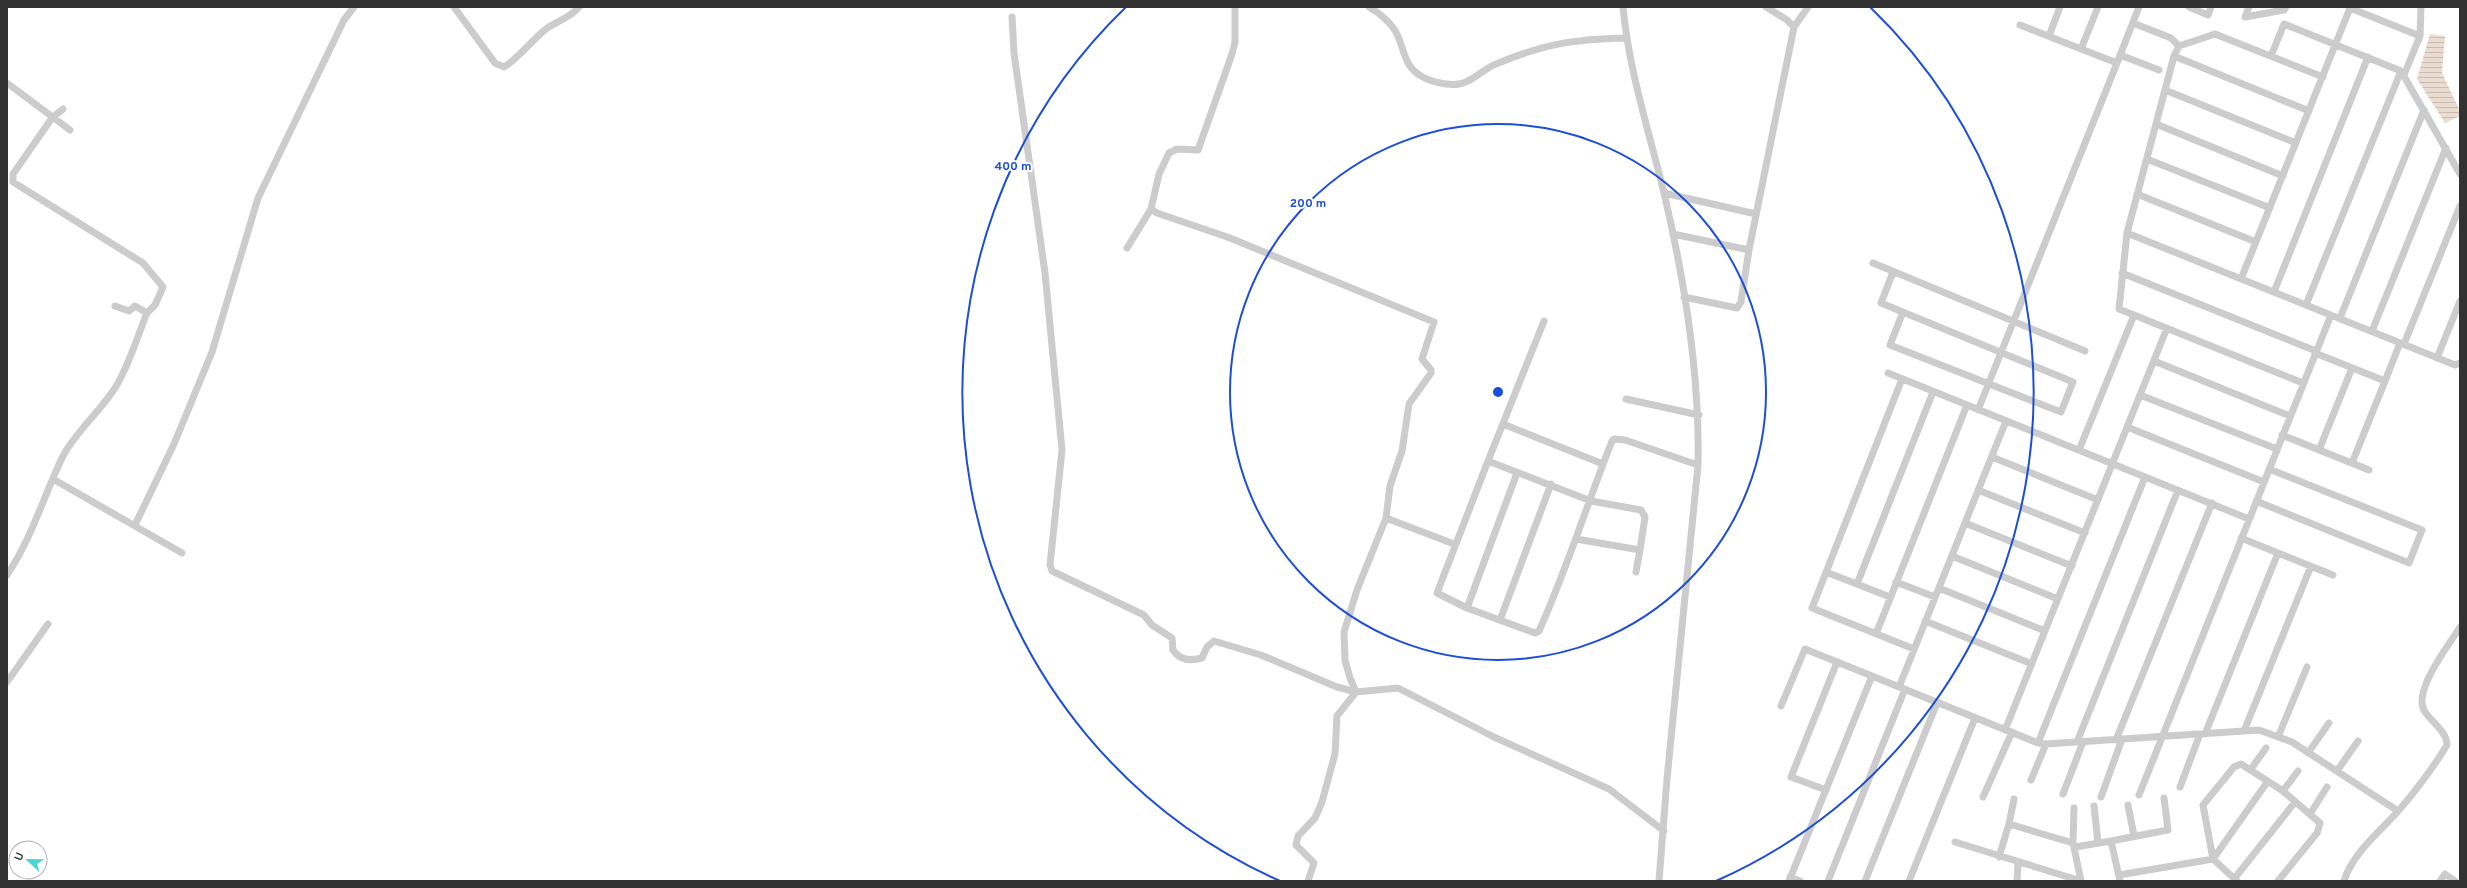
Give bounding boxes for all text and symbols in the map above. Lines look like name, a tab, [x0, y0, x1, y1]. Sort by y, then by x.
text: 400 m	[994, 159, 1032, 175]
text: 200 m	[1290, 196, 1326, 212]
centre of rings	[1491, 385, 1505, 399]
north arrow	[8, 840, 48, 880]
text: U	[12, 850, 28, 863]

